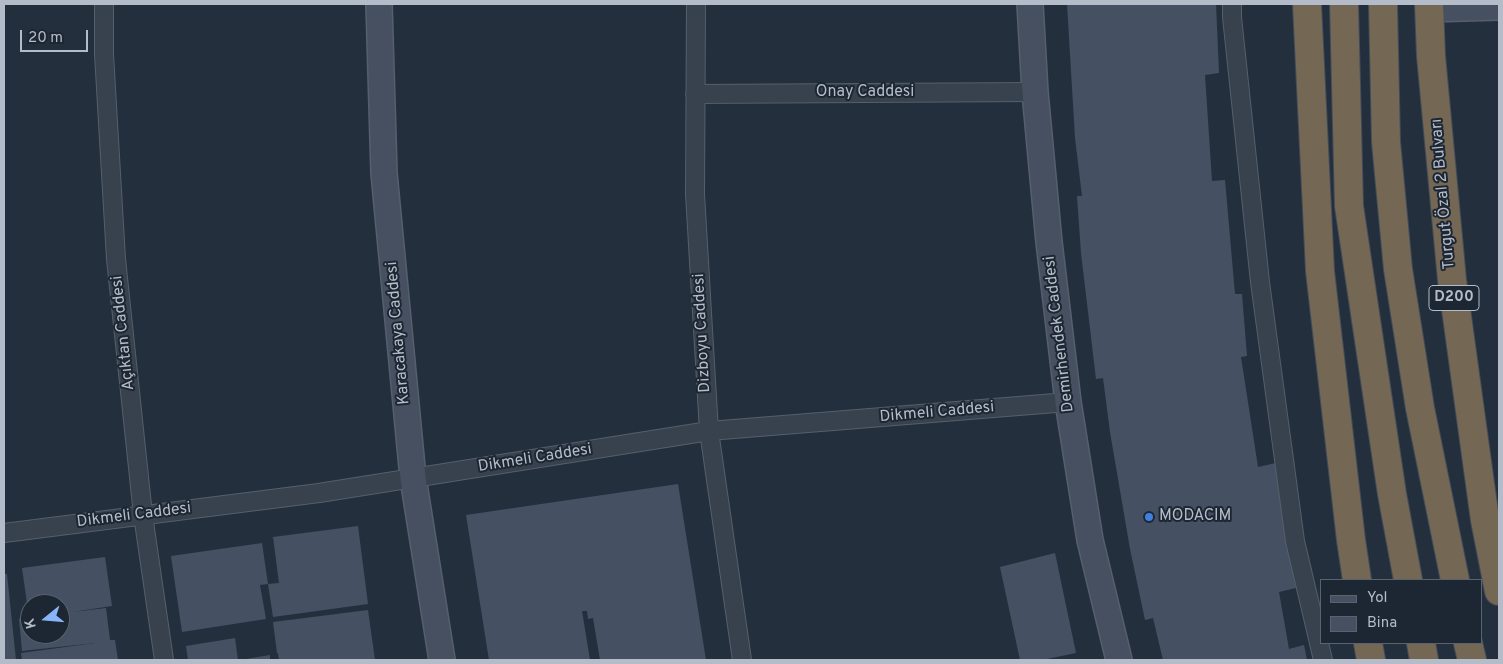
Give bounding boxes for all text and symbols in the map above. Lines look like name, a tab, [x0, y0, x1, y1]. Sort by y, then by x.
scale bar	[22, 20, 90, 52]
text: 20 m	[28, 29, 63, 48]
street label: Onay Caddesi	[816, 83, 914, 103]
street label: Turgut Özal 2 Bulvarı	[1428, 118, 1460, 270]
street label: Demirhendek Caddesi	[1041, 255, 1079, 413]
street label: Karacakaya Caddesi	[383, 261, 415, 405]
street label: Dizboyu Caddesi	[690, 273, 716, 393]
street label: Açıktan Caddesi	[108, 275, 140, 391]
road number: D200	[1429, 286, 1479, 310]
street label: Dikmeli Caddesi	[879, 398, 995, 428]
street label: Dikmeli Caddesi	[477, 441, 593, 477]
street label: Dikmeli Caddesi	[76, 499, 192, 533]
place label: MODACIM	[1159, 507, 1231, 527]
marker: MODACIM	[1143, 511, 1155, 523]
legend	[1320, 579, 1483, 644]
text: Yol	[1367, 589, 1388, 608]
north arrow	[20, 594, 70, 644]
text: Bina	[1367, 614, 1397, 633]
text: K	[22, 616, 41, 630]

